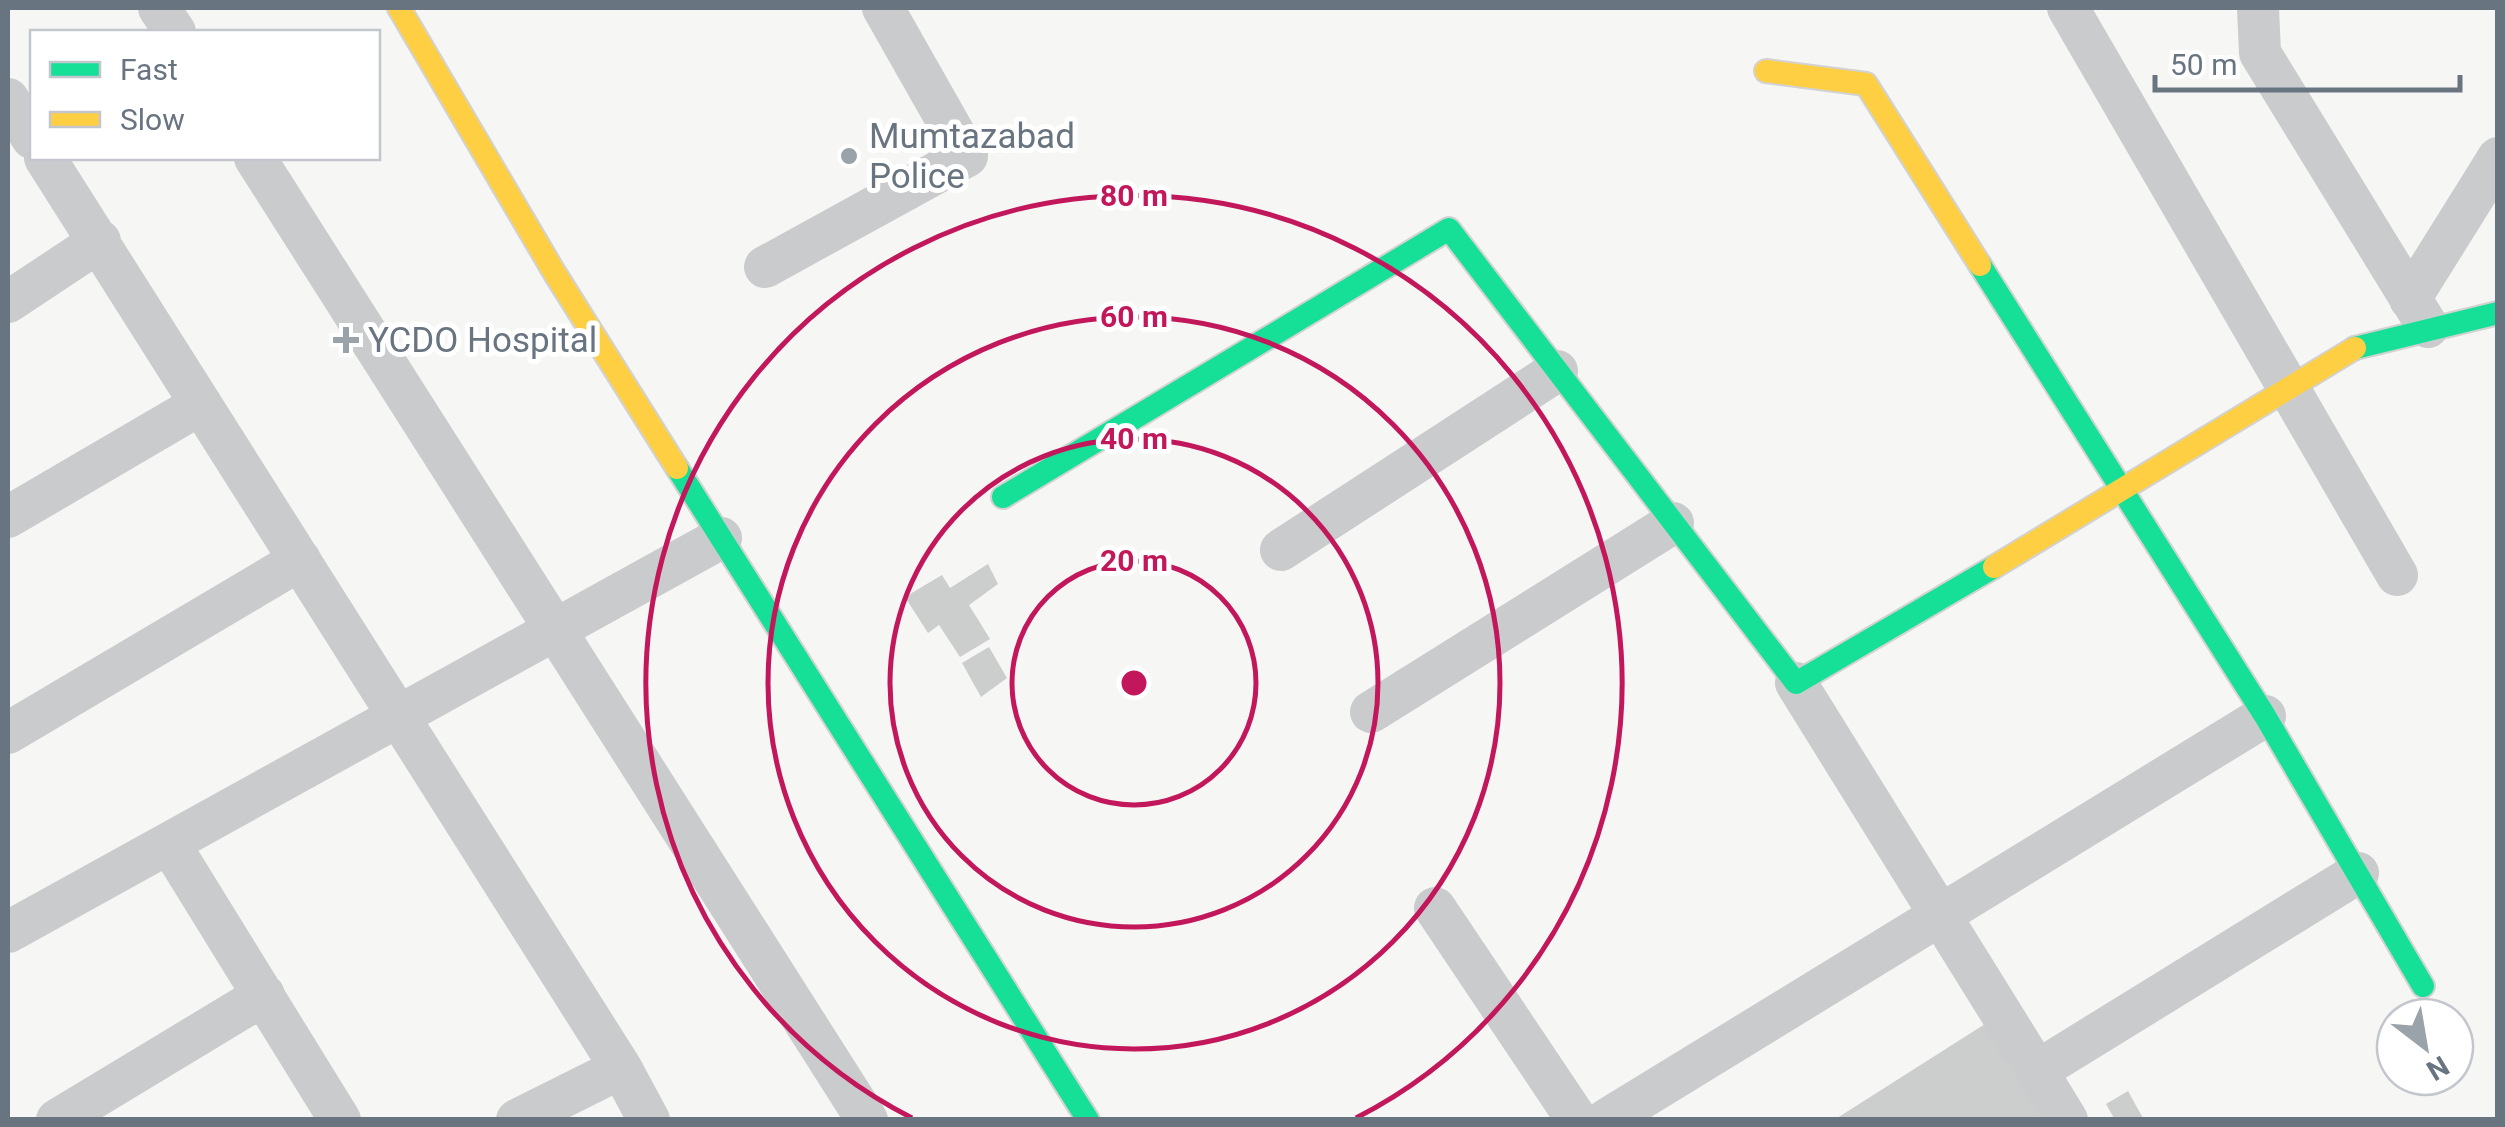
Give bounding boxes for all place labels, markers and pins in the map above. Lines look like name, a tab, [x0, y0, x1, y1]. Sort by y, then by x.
place label: Mumtazabad Police	[869, 116, 1075, 197]
marker: Mumtazabad Police	[838, 145, 860, 167]
place label: YCDO Hospital	[368, 320, 597, 361]
marker: YCDO Hospital	[333, 327, 359, 353]
centre of rings	[1116, 665, 1152, 701]

